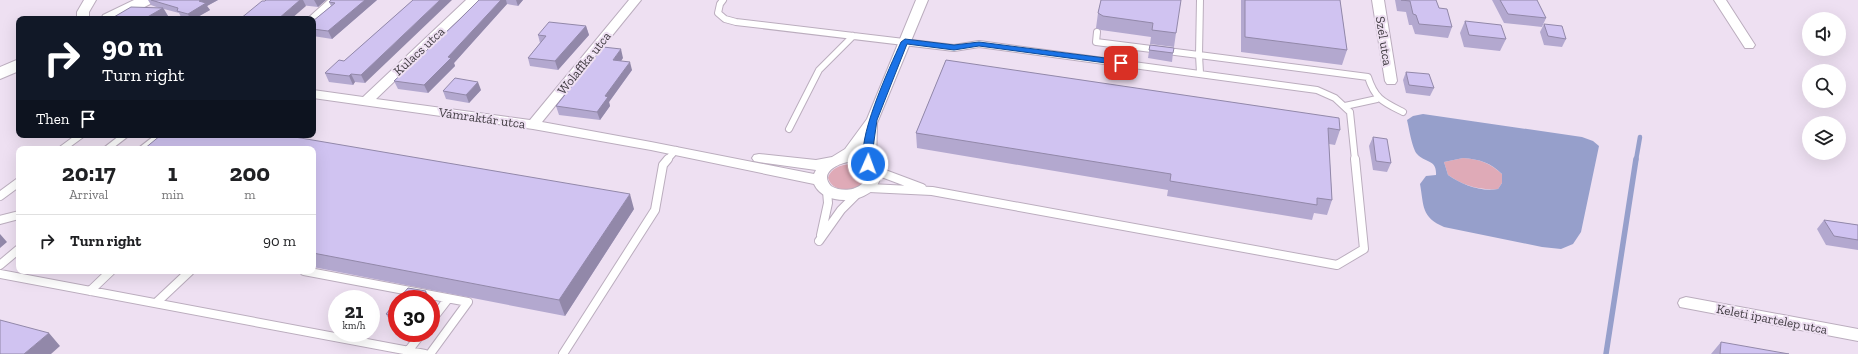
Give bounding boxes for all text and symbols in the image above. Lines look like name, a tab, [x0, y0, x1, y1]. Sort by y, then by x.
map controls	[1802, 12, 1846, 160]
button: sound	[1802, 12, 1846, 56]
street label: Szél utca	[1373, 15, 1395, 67]
street label: Kulacs utca	[390, 23, 448, 78]
street label: Wolaffka utca	[554, 28, 614, 97]
text: 90 m	[102, 30, 163, 63]
icon: right	[36, 32, 88, 84]
pin	[1104, 46, 1138, 80]
icon: arrive	[1110, 52, 1132, 74]
text: Turn right	[102, 64, 184, 86]
button: search	[1802, 64, 1846, 108]
street label: Vámraktár utca	[437, 104, 527, 132]
icon: arrive	[77, 108, 99, 130]
text: Then	[36, 110, 69, 128]
button: layers	[1802, 116, 1846, 160]
position arrow	[847, 143, 889, 185]
text: 20:17	[62, 158, 116, 187]
text: 1	[168, 158, 177, 187]
text: 200	[230, 158, 270, 187]
text: Arrival	[69, 187, 108, 202]
text: min	[161, 187, 184, 202]
text: m	[244, 187, 256, 202]
icon: right	[36, 230, 58, 252]
text: Turn right	[70, 232, 141, 250]
text: 90 m	[263, 232, 296, 250]
speed limit sign: 30	[388, 290, 440, 342]
text: 21	[345, 299, 363, 323]
street label: Keleti ipartelep utca	[1715, 301, 1829, 337]
text: km/h	[343, 320, 365, 332]

